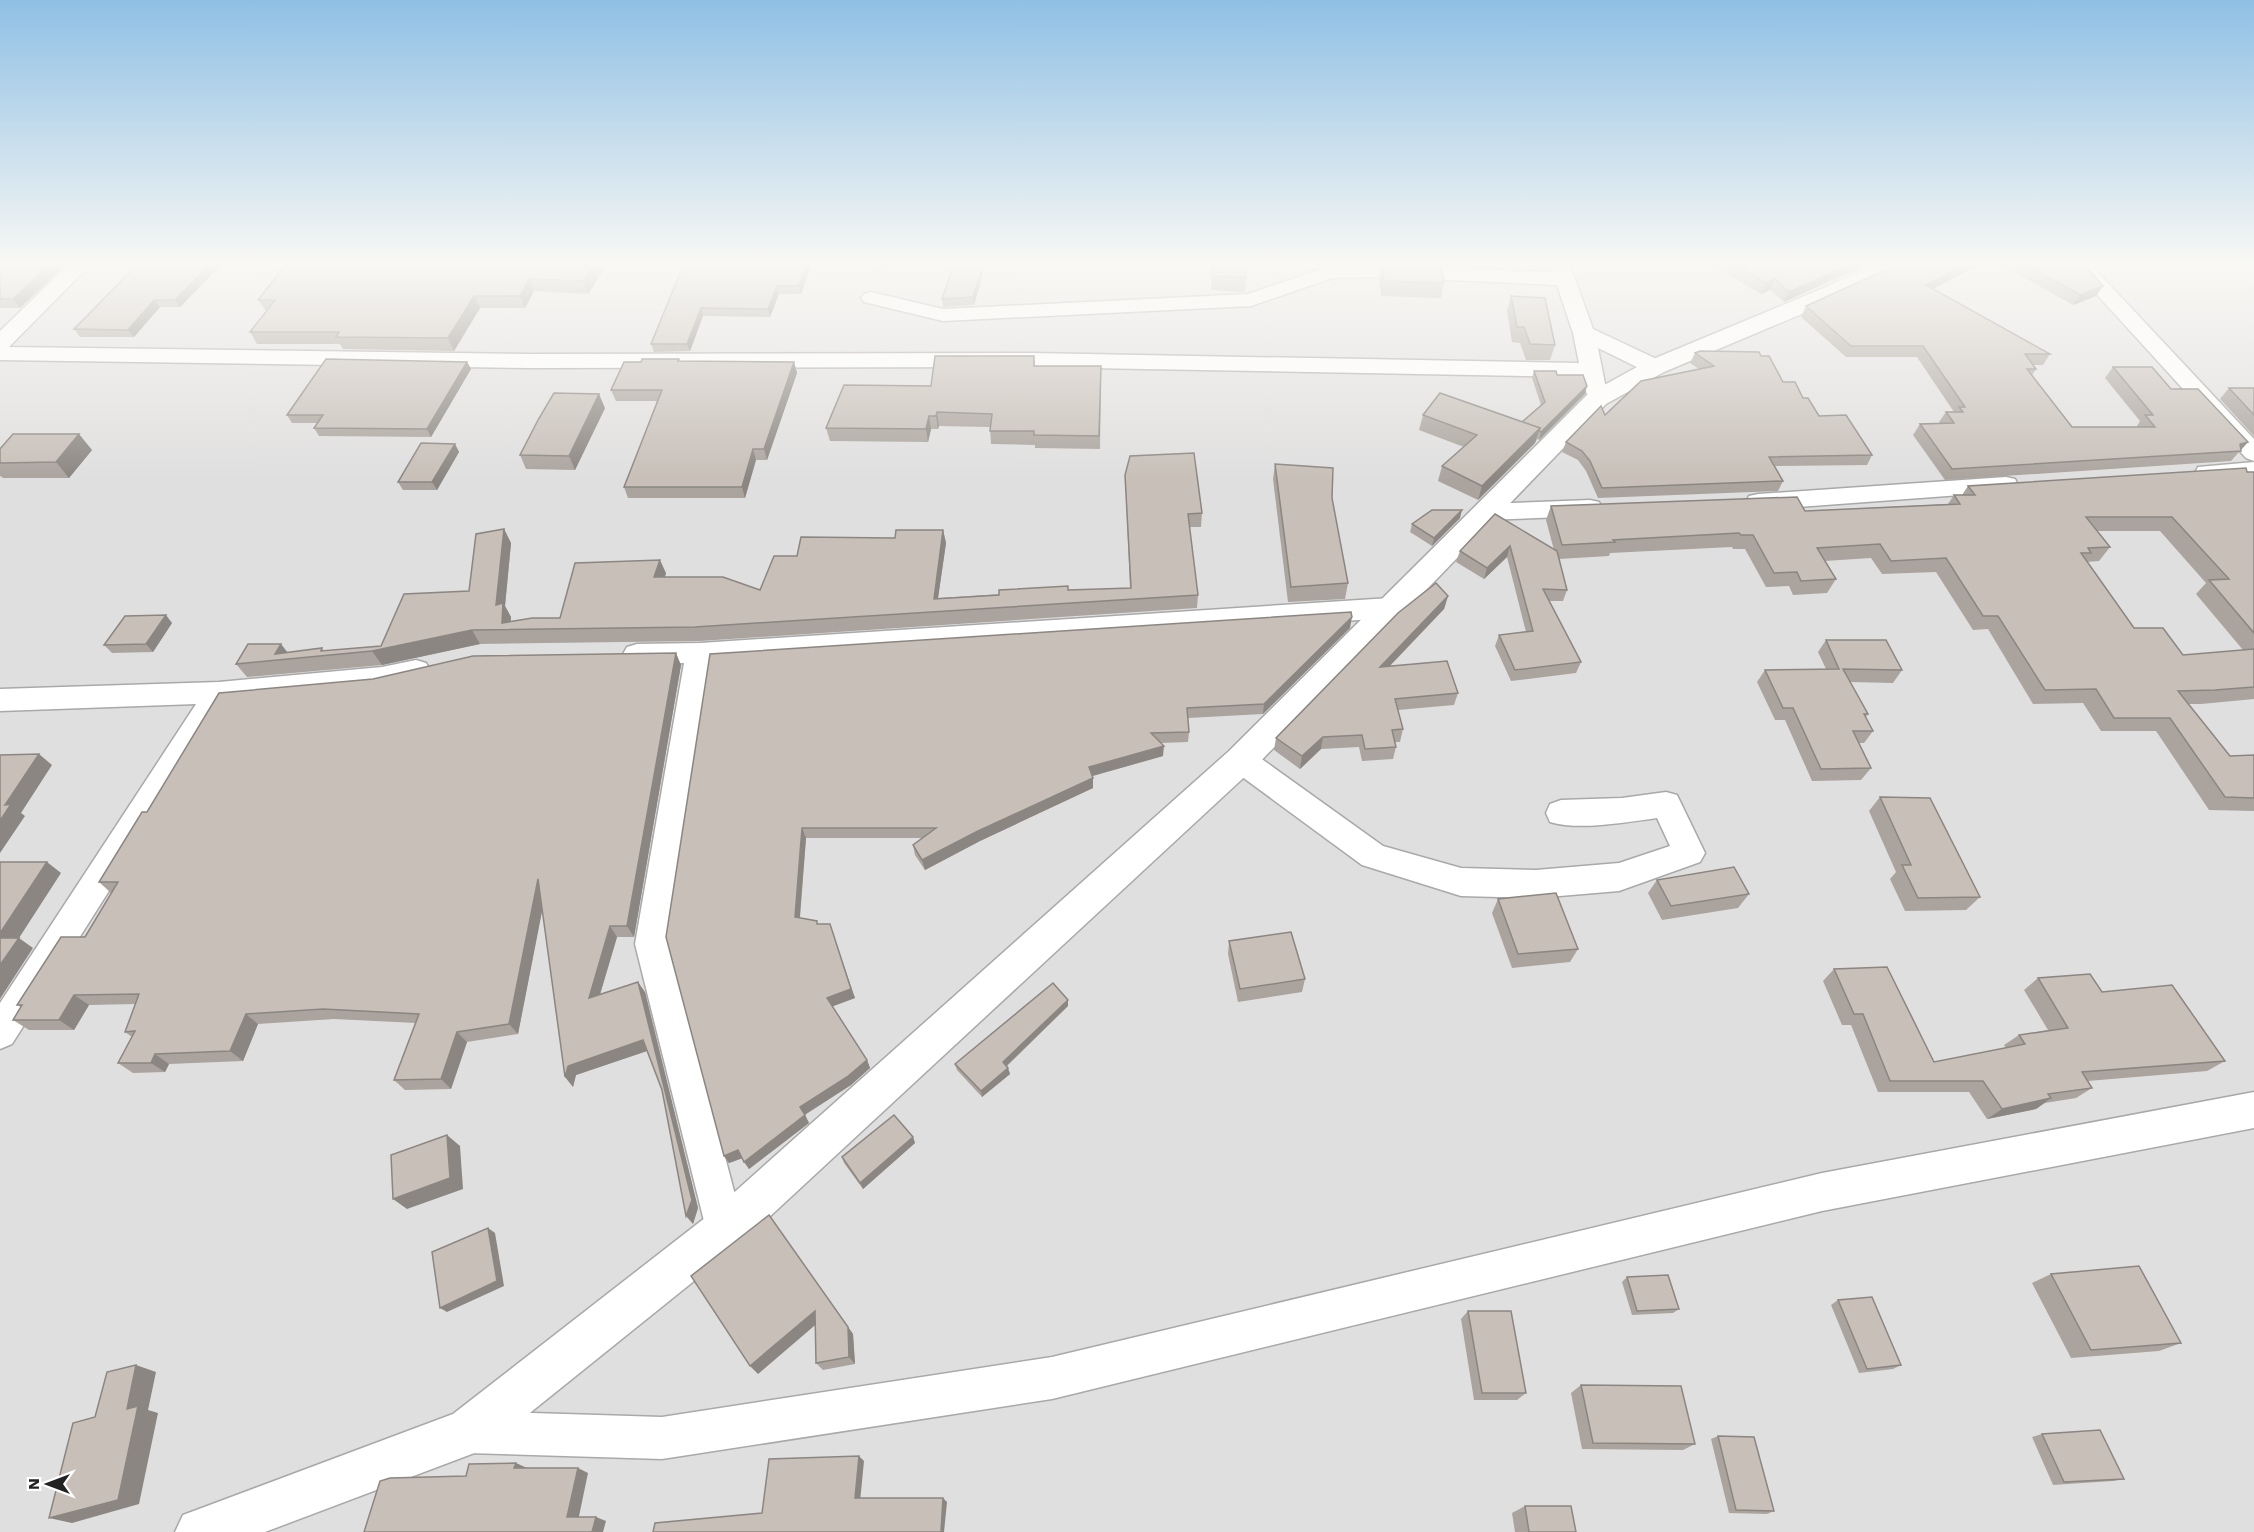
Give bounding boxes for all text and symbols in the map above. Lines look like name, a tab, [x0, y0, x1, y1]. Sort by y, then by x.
north arrow	[18, 1454, 78, 1514]
text: N	[24, 1478, 43, 1490]

